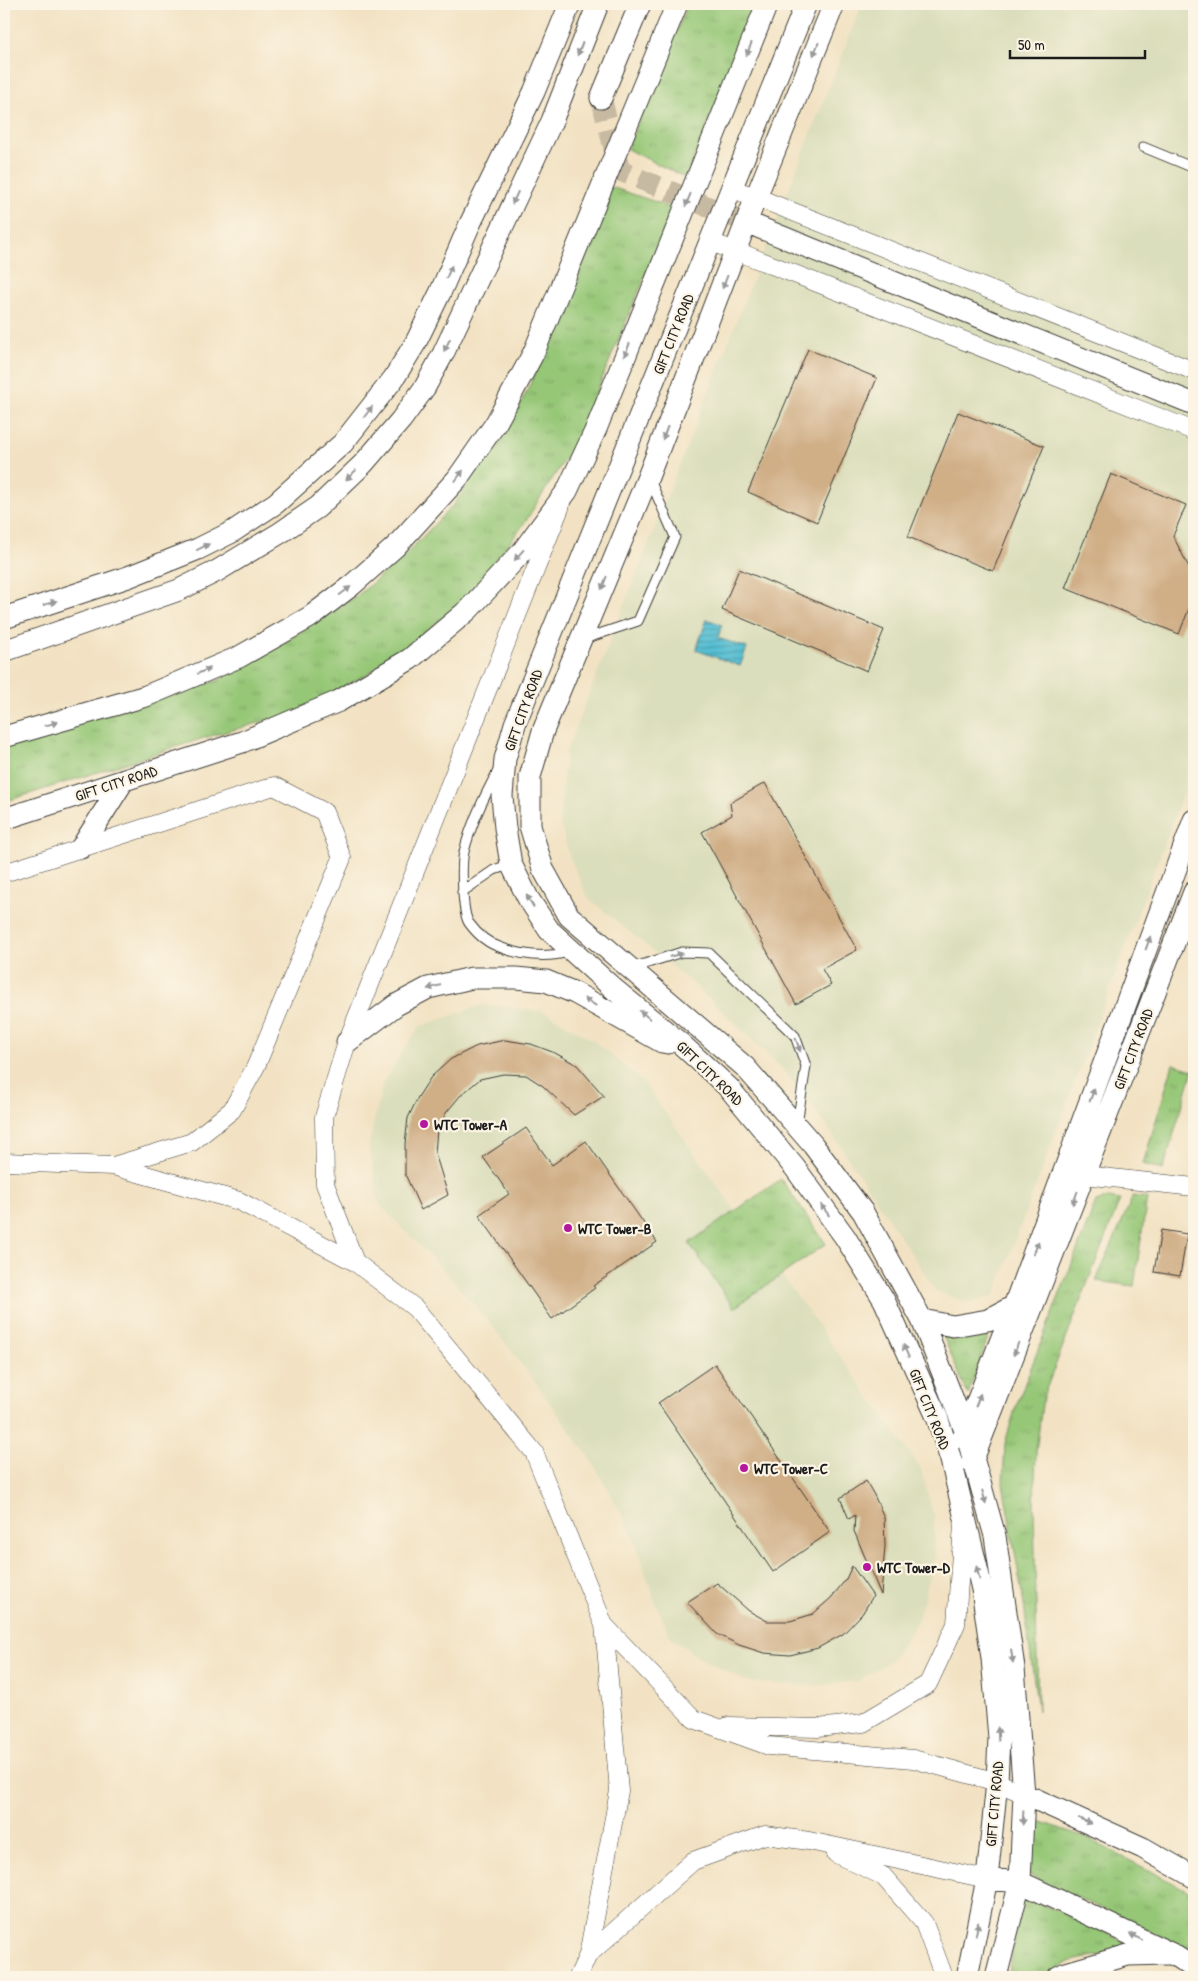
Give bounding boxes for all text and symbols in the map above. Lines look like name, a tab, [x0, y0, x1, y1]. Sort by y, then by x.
scale bar	[1010, 28, 1146, 60]
text: 50 m	[1018, 34, 1045, 55]
one-way arrow	[576, 42, 584, 56]
one-way arrow	[744, 42, 752, 56]
one-way arrow	[812, 42, 820, 57]
one-way arrow	[511, 191, 519, 205]
one-way arrow	[684, 193, 692, 208]
one-way arrow	[445, 264, 453, 279]
one-way arrow	[721, 274, 728, 289]
street label: GIFT CITY ROAD	[647, 290, 699, 377]
one-way arrow	[443, 338, 451, 353]
one-way arrow	[623, 343, 630, 358]
one-way arrow	[362, 406, 373, 419]
one-way arrow	[661, 426, 669, 440]
one-way arrow	[345, 469, 357, 481]
one-way arrow	[453, 470, 464, 483]
one-way arrow	[195, 543, 210, 551]
one-way arrow	[514, 548, 525, 561]
one-way arrow	[600, 576, 608, 591]
one-way arrow	[338, 586, 351, 596]
one-way arrow	[43, 598, 58, 606]
street label: GIFT CITY ROAD	[499, 666, 548, 754]
one-way arrow	[197, 667, 211, 675]
one-way arrow	[43, 719, 58, 727]
street label: GIFT CITY ROAD	[72, 760, 161, 806]
one-way arrow	[526, 894, 535, 907]
one-way arrow	[1144, 935, 1152, 950]
one-way arrow	[669, 950, 684, 958]
one-way arrow	[426, 984, 441, 992]
one-way arrow	[584, 998, 597, 1007]
street label: GIFT CITY ROAD	[1108, 1005, 1158, 1093]
one-way arrow	[639, 1009, 652, 1020]
street label: GIFT CITY ROAD	[672, 1036, 749, 1111]
one-way arrow	[795, 1038, 802, 1053]
one-way arrow	[1089, 1088, 1096, 1103]
place label: WTC Tower-A	[434, 1114, 508, 1135]
marker: WTC Tower-A	[418, 1118, 430, 1130]
one-way arrow	[1071, 1191, 1079, 1206]
one-way arrow	[820, 1204, 831, 1217]
place label: WTC Tower-B	[578, 1218, 652, 1239]
marker: WTC Tower-B	[562, 1222, 574, 1234]
one-way arrow	[1032, 1240, 1040, 1255]
one-way arrow	[1012, 1342, 1020, 1357]
one-way arrow	[902, 1344, 910, 1358]
street label: GIFT CITY ROAD	[904, 1366, 956, 1453]
one-way arrow	[974, 1392, 982, 1407]
place label: WTC Tower-C	[754, 1458, 828, 1479]
marker: WTC Tower-C	[738, 1462, 750, 1474]
one-way arrow	[980, 1489, 988, 1504]
place label: WTC Tower-D	[877, 1557, 951, 1578]
marker: WTC Tower-D	[861, 1561, 873, 1573]
one-way arrow	[974, 1565, 982, 1580]
one-way arrow	[1008, 1649, 1016, 1665]
one-way arrow	[994, 1725, 1002, 1741]
street label: GIFT CITY ROAD	[980, 1760, 1008, 1847]
one-way arrow	[1018, 1811, 1026, 1827]
one-way arrow	[1077, 1817, 1092, 1825]
one-way arrow	[973, 1922, 981, 1937]
one-way arrow	[1129, 1932, 1143, 1940]

